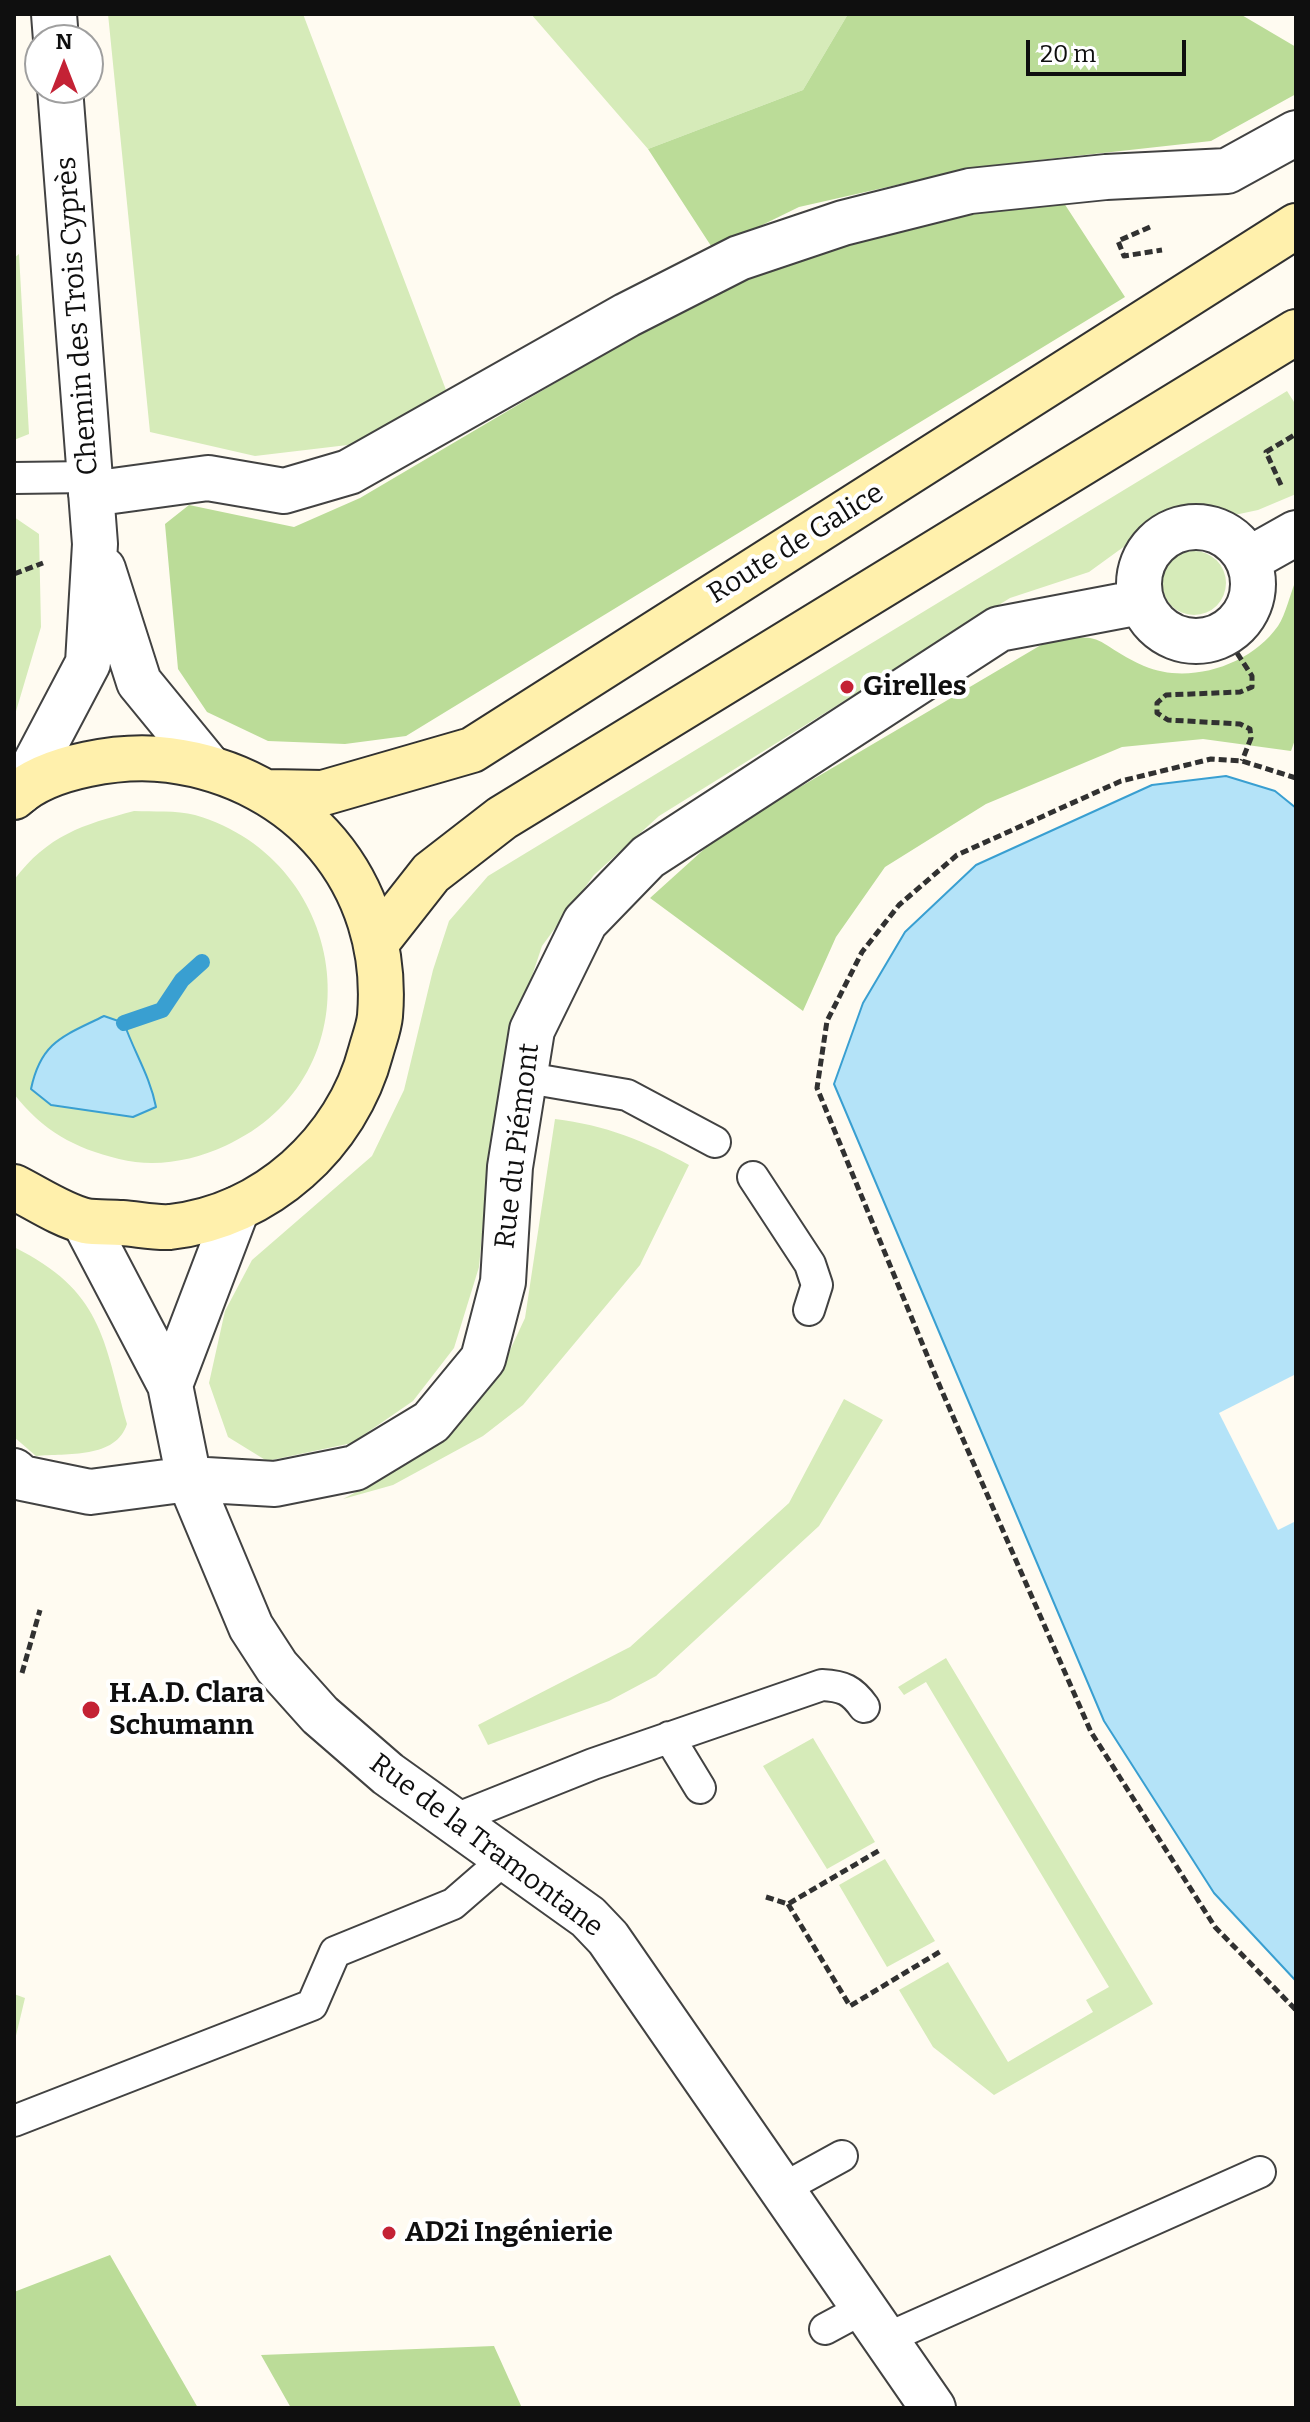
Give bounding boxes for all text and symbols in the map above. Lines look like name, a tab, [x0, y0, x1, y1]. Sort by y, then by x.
north arrow	[24, 24, 104, 104]
scale bar	[1030, 24, 1190, 74]
text: N	[56, 28, 72, 55]
text: 20 m	[1040, 40, 1096, 68]
street label: Chemin des Trois Cyprès	[50, 156, 106, 476]
street label: Route de Galice	[702, 477, 890, 611]
place label: Girelles	[863, 670, 967, 704]
marker: Girelles	[838, 678, 856, 696]
street label: Rue du Piémont	[489, 1041, 547, 1251]
place label: H.A.D. Clara Schumann	[109, 1677, 265, 1743]
marker: H.A.D. Clara Schumann	[80, 1699, 102, 1721]
street label: Rue de la Tramontane	[363, 1747, 609, 1945]
place label: AD2i Ingénierie	[405, 2216, 613, 2250]
marker: AD2i Ingénierie	[380, 2224, 398, 2242]

